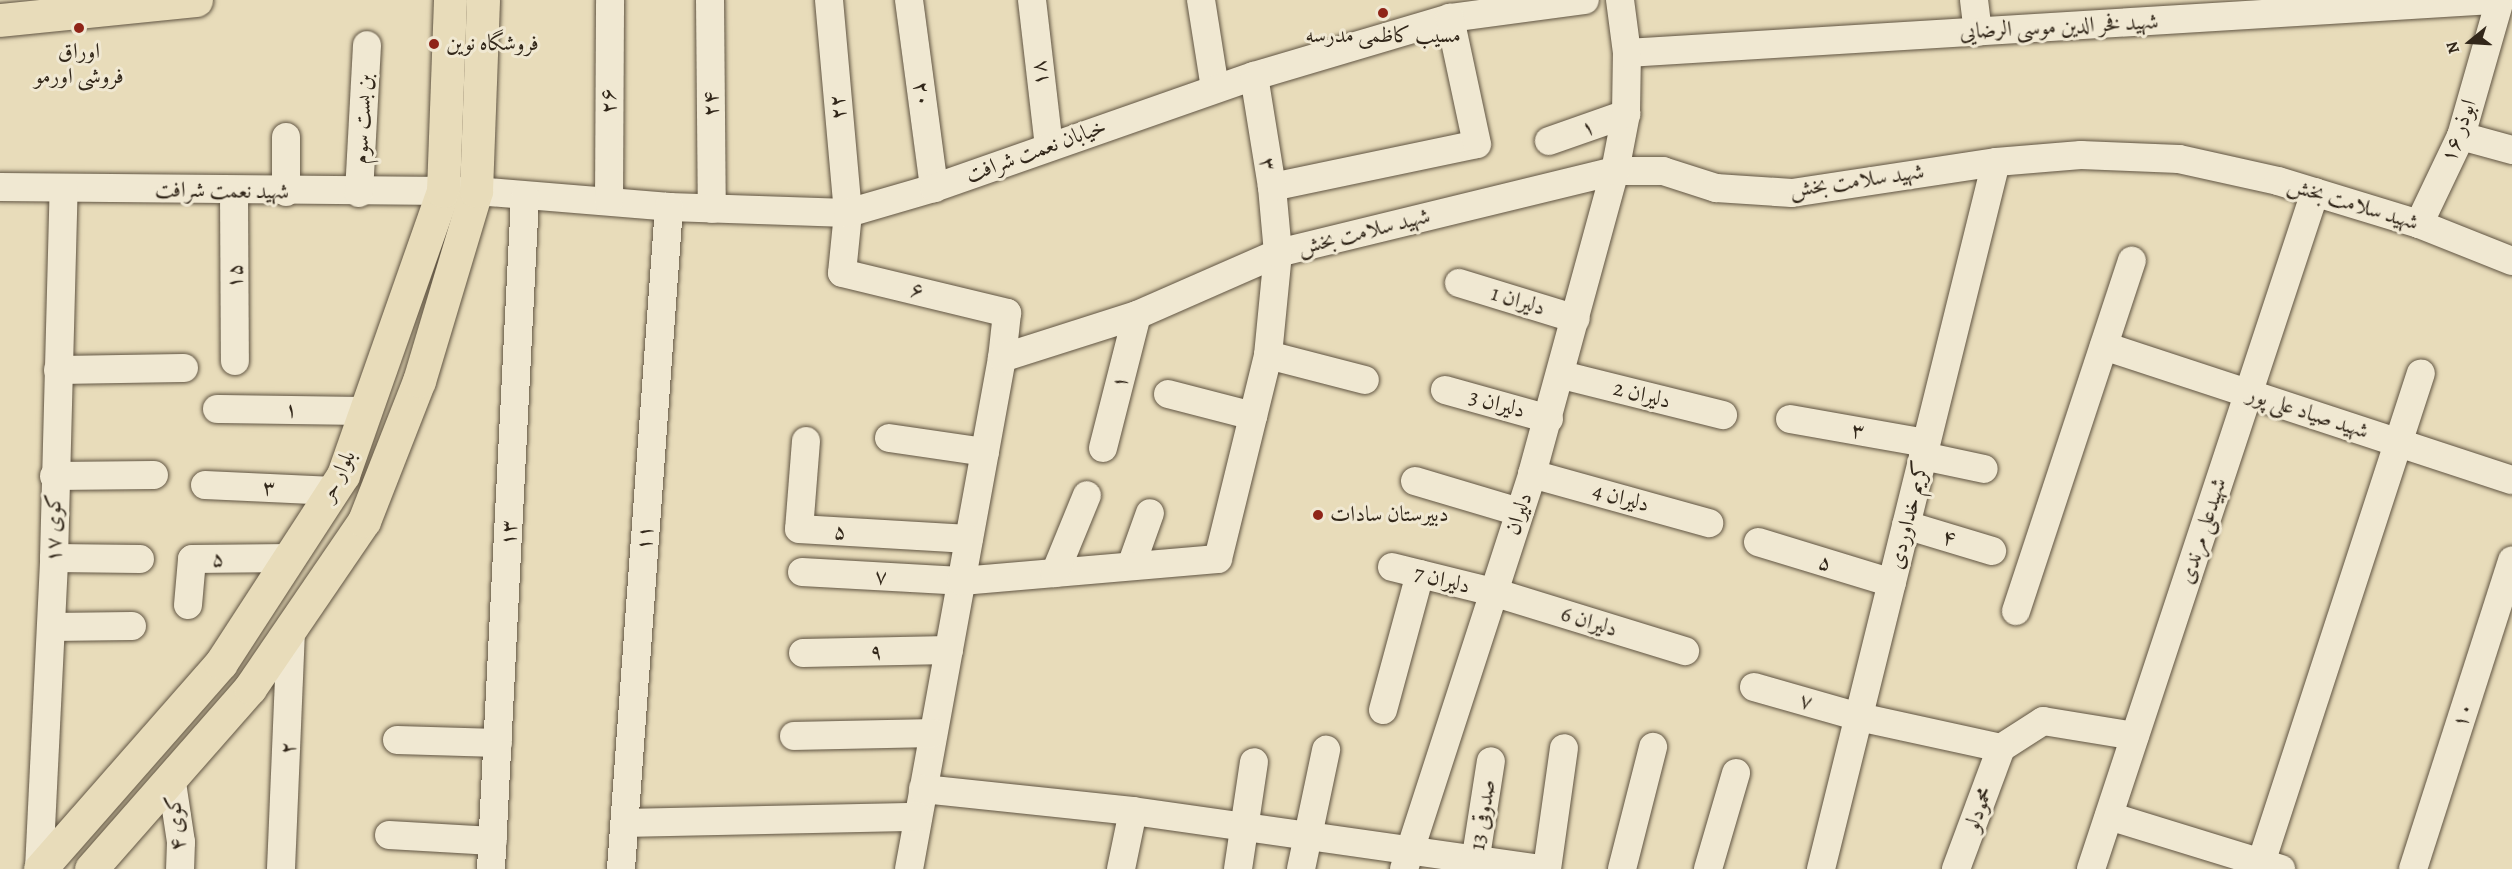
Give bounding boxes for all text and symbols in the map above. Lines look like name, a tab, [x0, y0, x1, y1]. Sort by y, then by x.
marker: مسیب کاظمی مدرسه	[1376, 6, 1390, 20]
street label: شهید فخر الدین موسی الرضایی	[1959, 9, 2159, 45]
north arrow	[2440, 12, 2500, 72]
marker: اوراق فروشی اورمو	[72, 21, 86, 35]
place label: مسیب کاظمی مدرسه	[1305, 23, 1461, 49]
place label: فروشگاه نوین	[446, 31, 539, 57]
marker: فروشگاه نوین	[427, 37, 441, 51]
place label: اوراق فروشی اورمو	[34, 38, 124, 90]
text: N	[2441, 39, 2465, 57]
street label: ۱۸	[1025, 59, 1055, 87]
street label: بن بست سوم	[347, 73, 379, 165]
street label: ۲۰	[907, 79, 937, 109]
street label: ۲۶	[596, 88, 622, 114]
street label: ۲۴	[698, 91, 724, 117]
street label: ۲۲	[824, 93, 852, 121]
street label: ۱۶ ابوذر	[2435, 96, 2483, 166]
street label: خیابان نعمت شرافت	[962, 113, 1110, 189]
street label: ۱	[1578, 113, 1598, 143]
street label: ۳	[1254, 156, 1282, 172]
street label: شهید سلامت بخش	[1788, 158, 1926, 204]
street label: شهید سلامت بخش	[2284, 172, 2422, 236]
street label: شهید نعمت شرافت	[155, 177, 289, 205]
street label: شهید سلامت بخش	[1295, 203, 1433, 261]
street label: ۱۵	[222, 263, 248, 289]
street label: ۶	[908, 277, 926, 305]
street label: دلیران 1	[1488, 280, 1548, 322]
street label: ۱	[1106, 373, 1134, 391]
street label: دلیران 2	[1611, 375, 1673, 415]
street label: شهید صیاد علی پور	[2244, 381, 2372, 445]
street label: دلیران 3	[1466, 384, 1528, 424]
street label: ۱	[284, 397, 298, 423]
street label: ۳	[1849, 417, 1867, 445]
street label: بلوار حر	[314, 446, 362, 506]
street label: کریم خداوردی	[1883, 458, 1935, 572]
street label: ۳	[262, 474, 276, 502]
street label: شهیدعلی مرندی	[2173, 475, 2233, 587]
street label: دلیران 4	[1590, 478, 1652, 518]
street label: دلیران	[1499, 489, 1539, 539]
street label: کوی ۱۷	[41, 494, 67, 562]
place label: دبیرستان سادات	[1330, 502, 1449, 528]
marker: دبیرستان سادات	[1311, 508, 1325, 522]
street label: ۵	[833, 518, 847, 546]
street label: ۱۳	[495, 519, 523, 547]
street label: ۱۱	[631, 524, 659, 552]
street label: ۴	[1939, 524, 1959, 552]
street label: ۵	[211, 546, 225, 572]
street label: ۵	[1815, 548, 1835, 578]
street label: دلیران 7	[1411, 560, 1473, 600]
street label: ۷	[874, 563, 888, 591]
street label: دلیران 6	[1558, 601, 1620, 643]
street label: ۹	[869, 639, 883, 665]
street label: ۷	[1796, 688, 1816, 716]
street label: ۱۰	[2446, 699, 2480, 731]
street label: ۲	[274, 741, 302, 755]
street label: صدوقی 13	[1464, 778, 1502, 852]
street label: محمودلو	[1959, 783, 1999, 835]
street label: کوی ۴	[160, 794, 192, 852]

